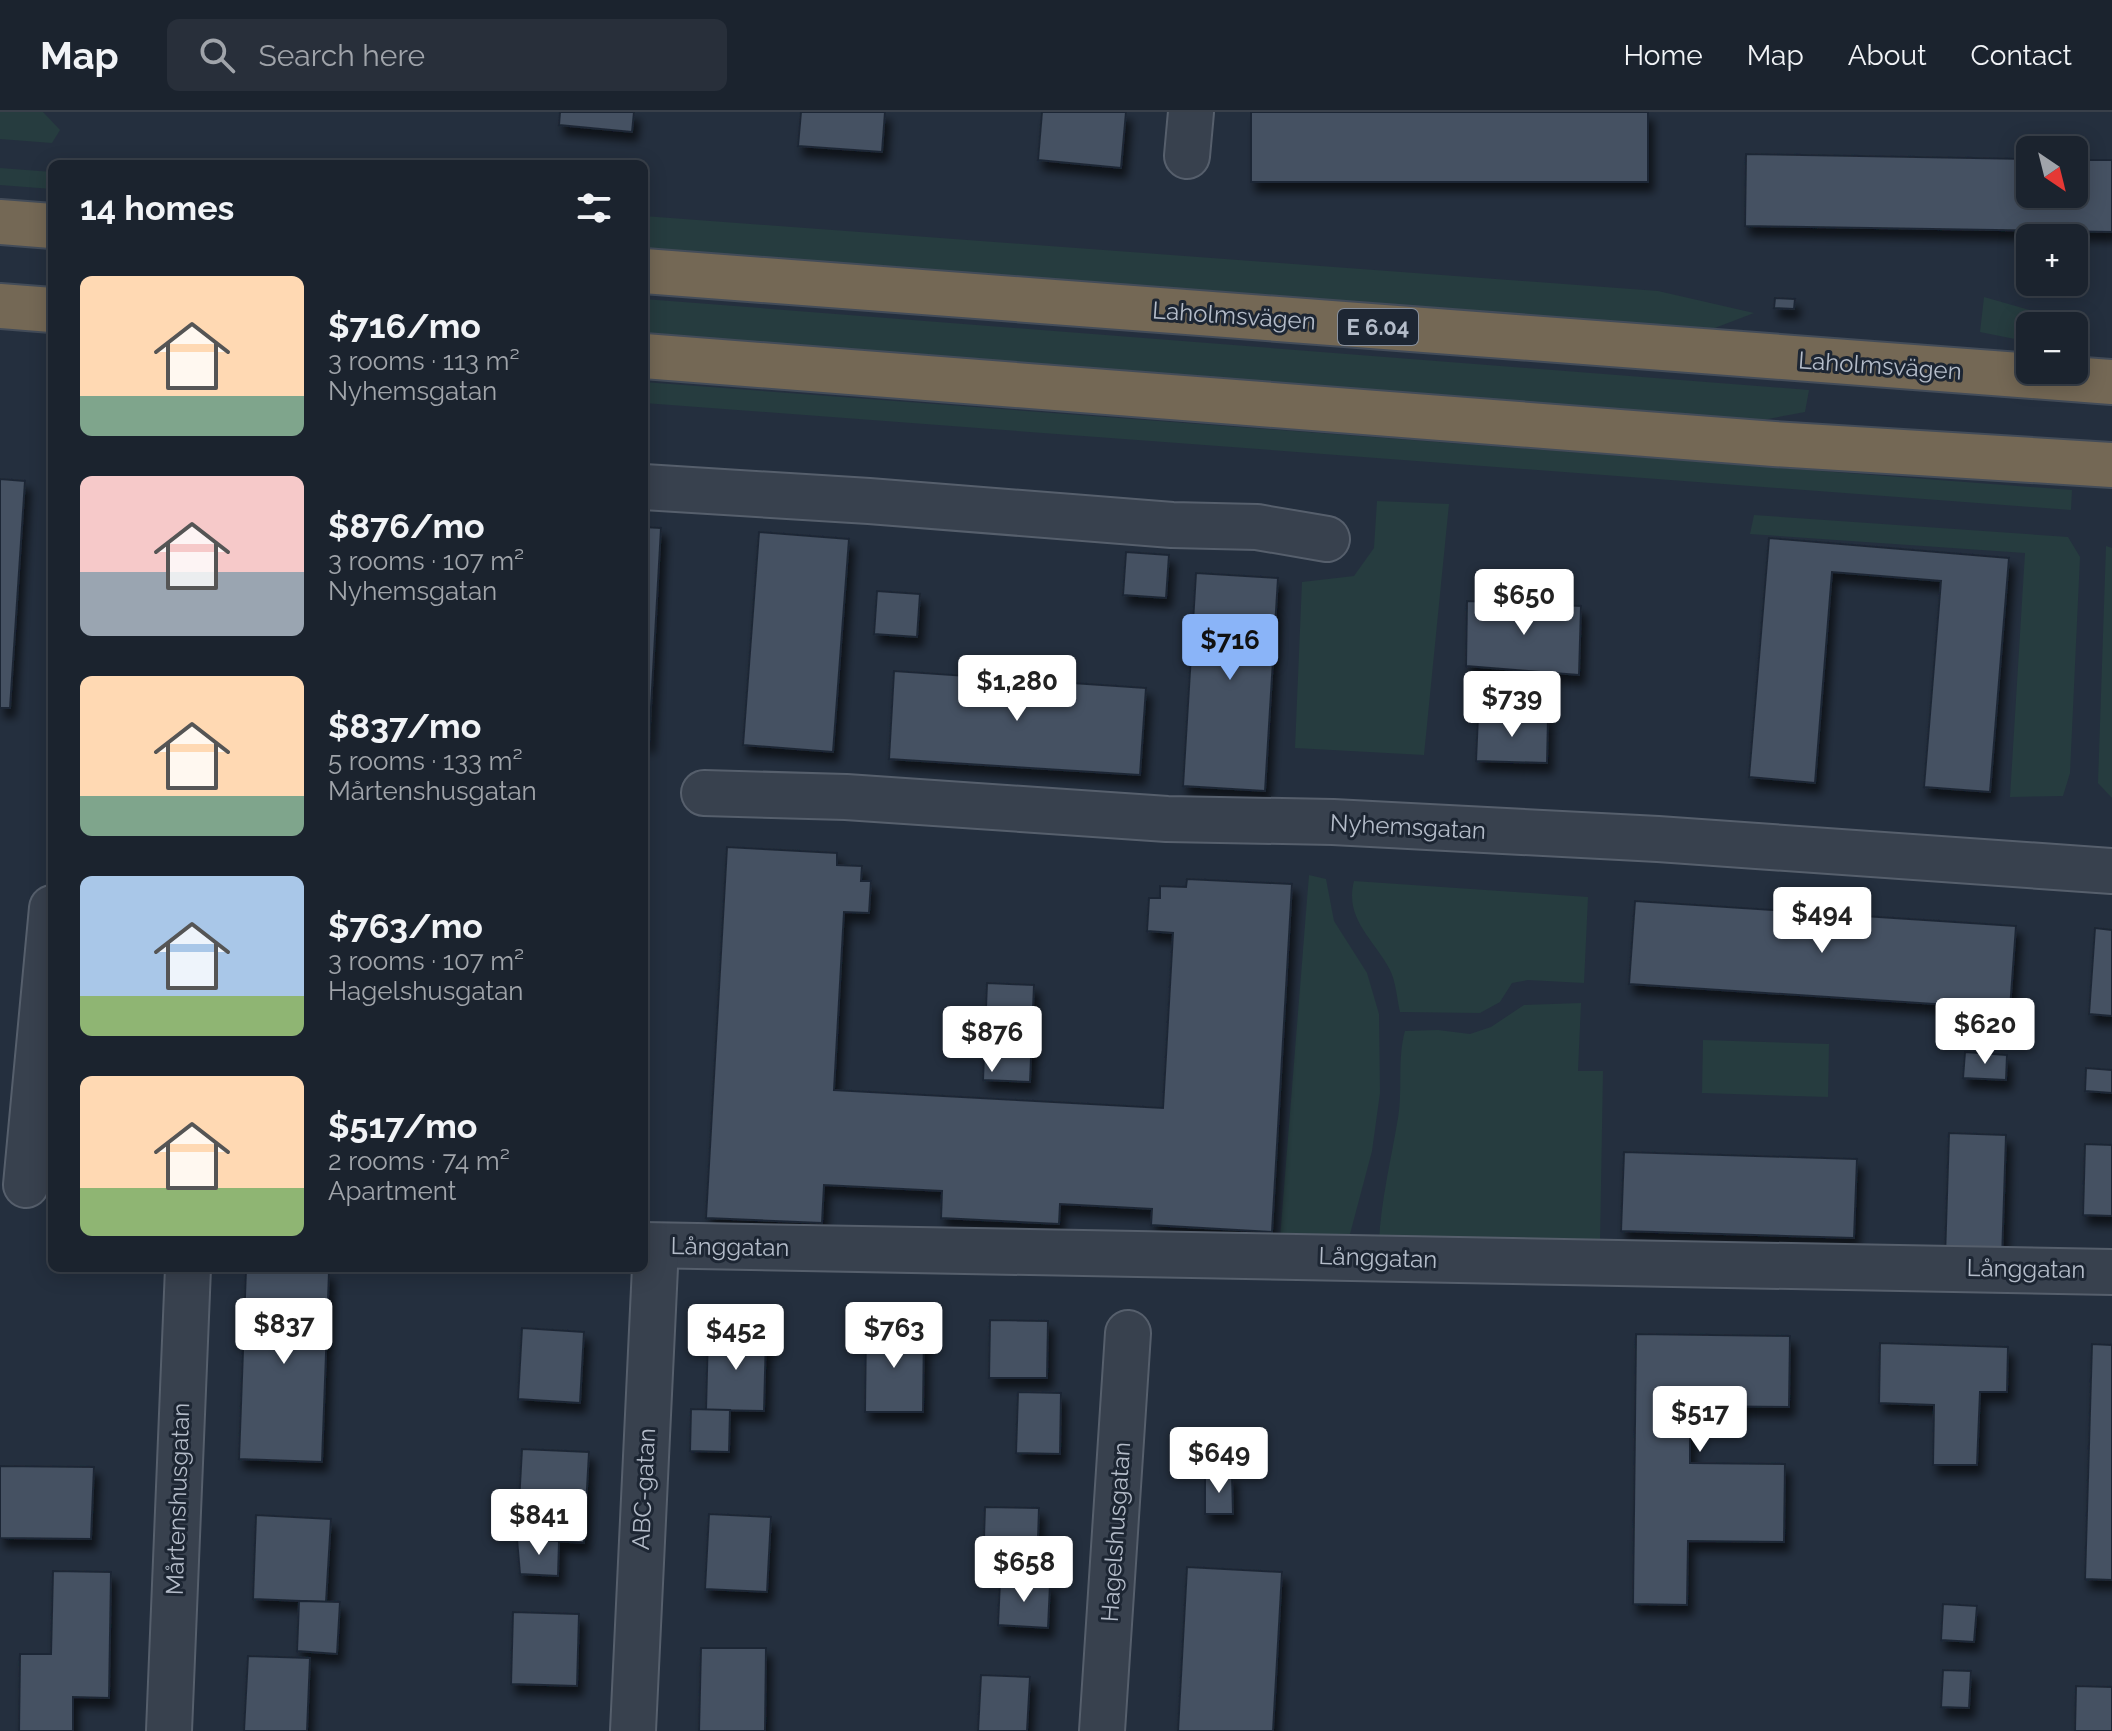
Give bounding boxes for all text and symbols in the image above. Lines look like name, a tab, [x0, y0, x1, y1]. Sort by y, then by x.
search box	[167, 19, 727, 91]
text: Map	[40, 33, 119, 78]
icon: search	[195, 33, 239, 77]
text: Search here	[259, 38, 425, 73]
text: Home	[1623, 39, 1703, 72]
text: Map	[1747, 39, 1804, 72]
text: About	[1848, 39, 1927, 72]
text: Contact	[1971, 39, 2072, 72]
north arrow	[2016, 136, 2088, 208]
map controls	[2016, 136, 2088, 384]
icon: filters	[572, 186, 616, 230]
text: 14 homes	[80, 188, 234, 228]
button: +	[2016, 224, 2088, 296]
street label: Laholmsvägen	[1151, 295, 1317, 336]
text: $716/mo	[328, 306, 481, 346]
icon: home	[144, 308, 240, 404]
road number: E 6.04	[1338, 309, 1418, 345]
button: −	[2016, 312, 2088, 384]
street label: Laholmsvägen	[1797, 345, 1963, 386]
text: 3 rooms · 113 m²	[328, 346, 520, 376]
text: Nyhemsgatan	[328, 376, 497, 406]
text: $876/mo	[328, 506, 485, 546]
icon: home	[144, 508, 240, 604]
text: 3 rooms · 107 m²	[328, 546, 524, 576]
pin: $650	[1477, 569, 1571, 637]
text: Nyhemsgatan	[328, 576, 497, 606]
text: $650	[1493, 580, 1555, 610]
pin: $716	[1183, 614, 1277, 682]
text: $716	[1200, 625, 1260, 655]
pin: $1,280	[952, 655, 1082, 723]
text: $1,280	[976, 666, 1058, 696]
pin: $739	[1465, 671, 1559, 739]
text: $739	[1482, 682, 1542, 712]
text: $837/mo	[328, 706, 481, 746]
icon: home	[144, 708, 240, 804]
text: 5 rooms · 133 m²	[328, 746, 523, 776]
text: Mårtenshusgatan	[328, 776, 537, 806]
street label: Nyhemsgatan	[1329, 808, 1487, 845]
pin: $494	[1775, 887, 1869, 955]
text: $494	[1791, 898, 1853, 928]
text: $763/mo	[328, 906, 483, 946]
icon: home	[144, 908, 240, 1004]
text: 3 rooms · 107 m²	[328, 946, 524, 976]
text: Hagelshusgatan	[328, 976, 524, 1006]
pin: $620	[1938, 998, 2032, 1066]
pin: $876	[945, 1006, 1039, 1074]
text: $620	[1954, 1009, 2016, 1039]
text: $876	[961, 1017, 1023, 1047]
text: $517/mo	[328, 1106, 477, 1146]
icon: home	[144, 1108, 240, 1204]
text: 2 rooms · 74 m²	[328, 1146, 510, 1176]
text: Apartment	[328, 1176, 457, 1206]
street label: Långgatan	[670, 1231, 790, 1262]
street label: Långgatan	[1318, 1241, 1438, 1274]
street label: Långgatan	[1966, 1253, 2086, 1284]
pin: $837	[237, 1298, 331, 1366]
pin: $763	[847, 1302, 941, 1370]
pin: $452	[689, 1304, 783, 1372]
text: $837	[253, 1309, 315, 1339]
text: $763	[863, 1313, 925, 1343]
text: $452	[706, 1315, 766, 1345]
pin: $517	[1653, 1386, 1747, 1454]
text: $517	[1671, 1397, 1729, 1427]
street label: Mårtenshusgatan	[160, 1402, 195, 1596]
street label: ABC-gatan	[626, 1427, 661, 1551]
pin: $649	[1172, 1427, 1266, 1495]
text: $649	[1188, 1438, 1250, 1468]
street label: Hagelshusgatan	[1095, 1441, 1136, 1623]
pin: $841	[492, 1489, 586, 1557]
text: $841	[509, 1500, 569, 1530]
pin: $658	[977, 1536, 1071, 1604]
text: $658	[993, 1547, 1055, 1577]

